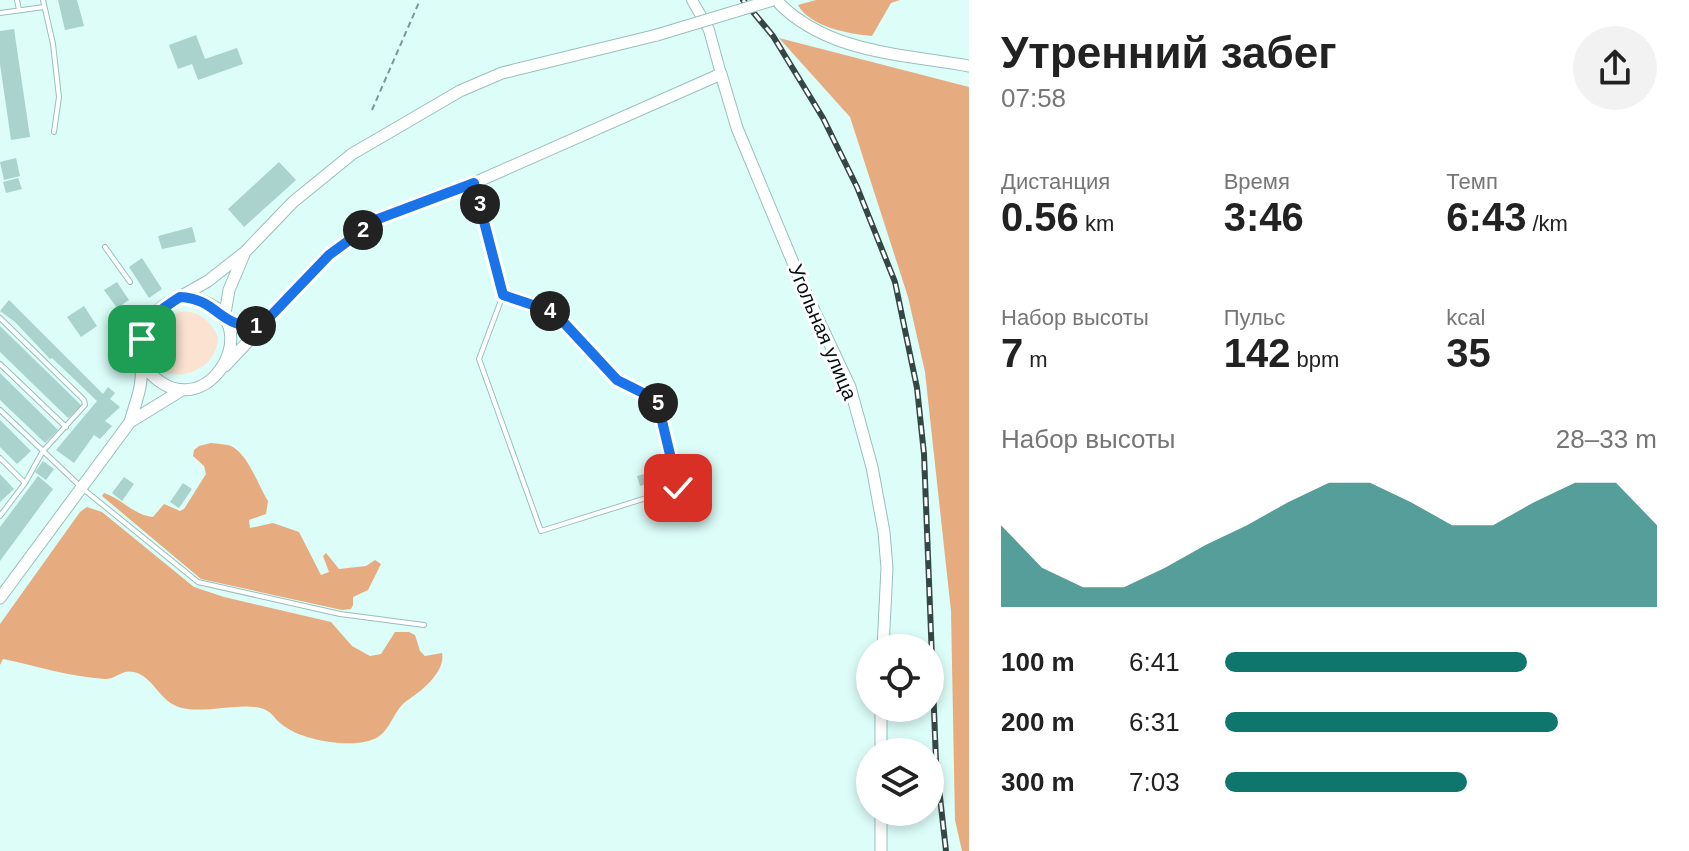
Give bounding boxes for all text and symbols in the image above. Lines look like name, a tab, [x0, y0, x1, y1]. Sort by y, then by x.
button: share	[1573, 26, 1657, 110]
text: Утренний забег	[1001, 28, 1336, 77]
text: 07:58	[1001, 83, 1066, 113]
text: Дистанция	[1001, 169, 1110, 194]
text: Время	[1224, 169, 1290, 194]
text: Темп	[1446, 169, 1498, 194]
pin: 3	[460, 184, 500, 224]
text: 3	[474, 191, 486, 216]
text: 0.56	[1001, 195, 1079, 239]
text: 3:46	[1224, 195, 1304, 239]
text: 6:43	[1446, 195, 1526, 239]
pin: 2	[343, 210, 383, 250]
text: km	[1079, 211, 1114, 236]
text: /km	[1526, 211, 1568, 236]
text: 2	[357, 217, 369, 242]
street label: Угольная улица	[785, 261, 862, 404]
pin: 4	[530, 291, 570, 331]
text: 4	[544, 298, 556, 323]
pin	[108, 305, 176, 373]
text: Набор высоты	[1001, 305, 1149, 330]
text: Пульс	[1224, 305, 1285, 330]
text: kcal	[1446, 305, 1485, 330]
pin: 1	[236, 306, 276, 346]
text: 1	[250, 313, 262, 338]
icon: arrive	[120, 317, 164, 361]
text: 7	[1001, 331, 1023, 375]
text: 142	[1224, 331, 1290, 375]
text: 35	[1446, 331, 1491, 375]
text: m	[1023, 347, 1048, 372]
text: bpm	[1290, 347, 1339, 372]
pin: 5	[638, 383, 678, 423]
text: 5	[652, 390, 664, 415]
text: Набор высоты	[1001, 424, 1176, 454]
text: 28–33 m	[1556, 424, 1657, 454]
pin	[644, 454, 712, 522]
icon: check	[656, 466, 700, 510]
map controls	[856, 634, 944, 826]
button: locate	[856, 634, 944, 722]
text: 100 m	[1001, 647, 1075, 677]
text: 6:41	[1129, 647, 1180, 677]
text: 200 m	[1001, 707, 1075, 737]
text: 6:31	[1129, 707, 1180, 737]
button: layers	[856, 738, 944, 826]
text: 300 m	[1001, 767, 1075, 797]
text: 7:03	[1129, 767, 1180, 797]

